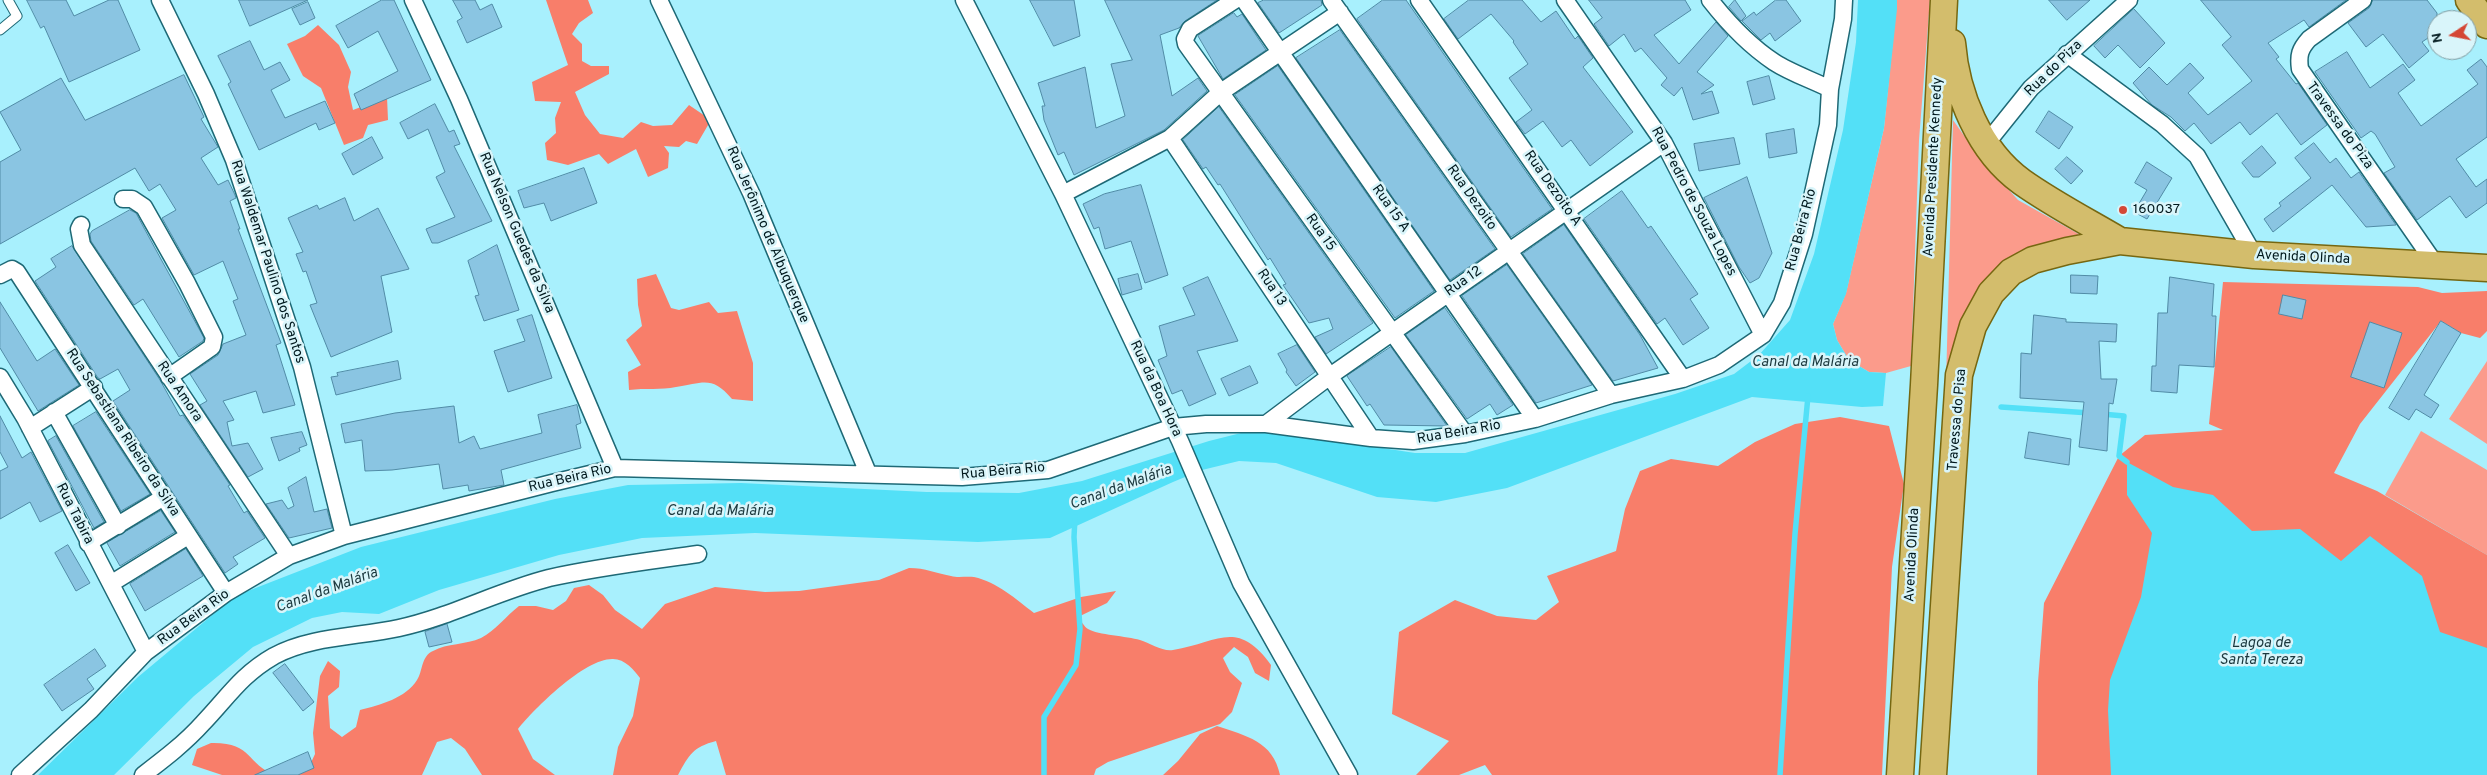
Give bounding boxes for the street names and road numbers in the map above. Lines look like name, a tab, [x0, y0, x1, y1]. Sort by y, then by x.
street label: Rua do Piza	[2022, 37, 2086, 101]
street label: Avenida Presidente Kennedy	[1921, 77, 1947, 257]
street label: Travessa do Piza	[2302, 79, 2376, 173]
street label: Rua Pedro de Souza Lopes	[1647, 125, 1739, 279]
street label: Rua Jerônimo de Albuquerque	[722, 144, 812, 326]
street label: Rua Dezoito A	[1520, 148, 1584, 230]
street label: Rua Nelson Guedes da Silva	[474, 150, 558, 316]
street label: Rua Waldemar Paulino dos Santos	[226, 158, 308, 366]
street label: Rua Dezoito	[1442, 162, 1500, 234]
street label: Rua 15 A	[1368, 182, 1412, 236]
street label: Rua Beira Rio	[1783, 187, 1821, 273]
street label: Rua 15	[1301, 211, 1339, 255]
street label: Avenida Olinda	[2255, 247, 2351, 269]
street label: Rua 12	[1442, 263, 1486, 301]
street label: Rua 13	[1252, 266, 1290, 310]
street label: Rua da Boa Hora	[1125, 338, 1185, 440]
street label: Rua Sebastiana Ribeiro da Silva	[61, 346, 183, 520]
street label: Rua Amora	[153, 358, 205, 426]
street label: Travessa do Pisa	[1945, 368, 1971, 472]
street label: Rua Beira Rio	[1416, 417, 1502, 449]
street label: Rua Beira Rio	[960, 460, 1046, 484]
street label: Rua Beira Rio	[527, 461, 613, 497]
street label: Rua Tabira	[51, 481, 97, 547]
street label: Avenida Olinda	[1902, 507, 1924, 603]
street label: Rua Beira Rio	[155, 586, 233, 650]

